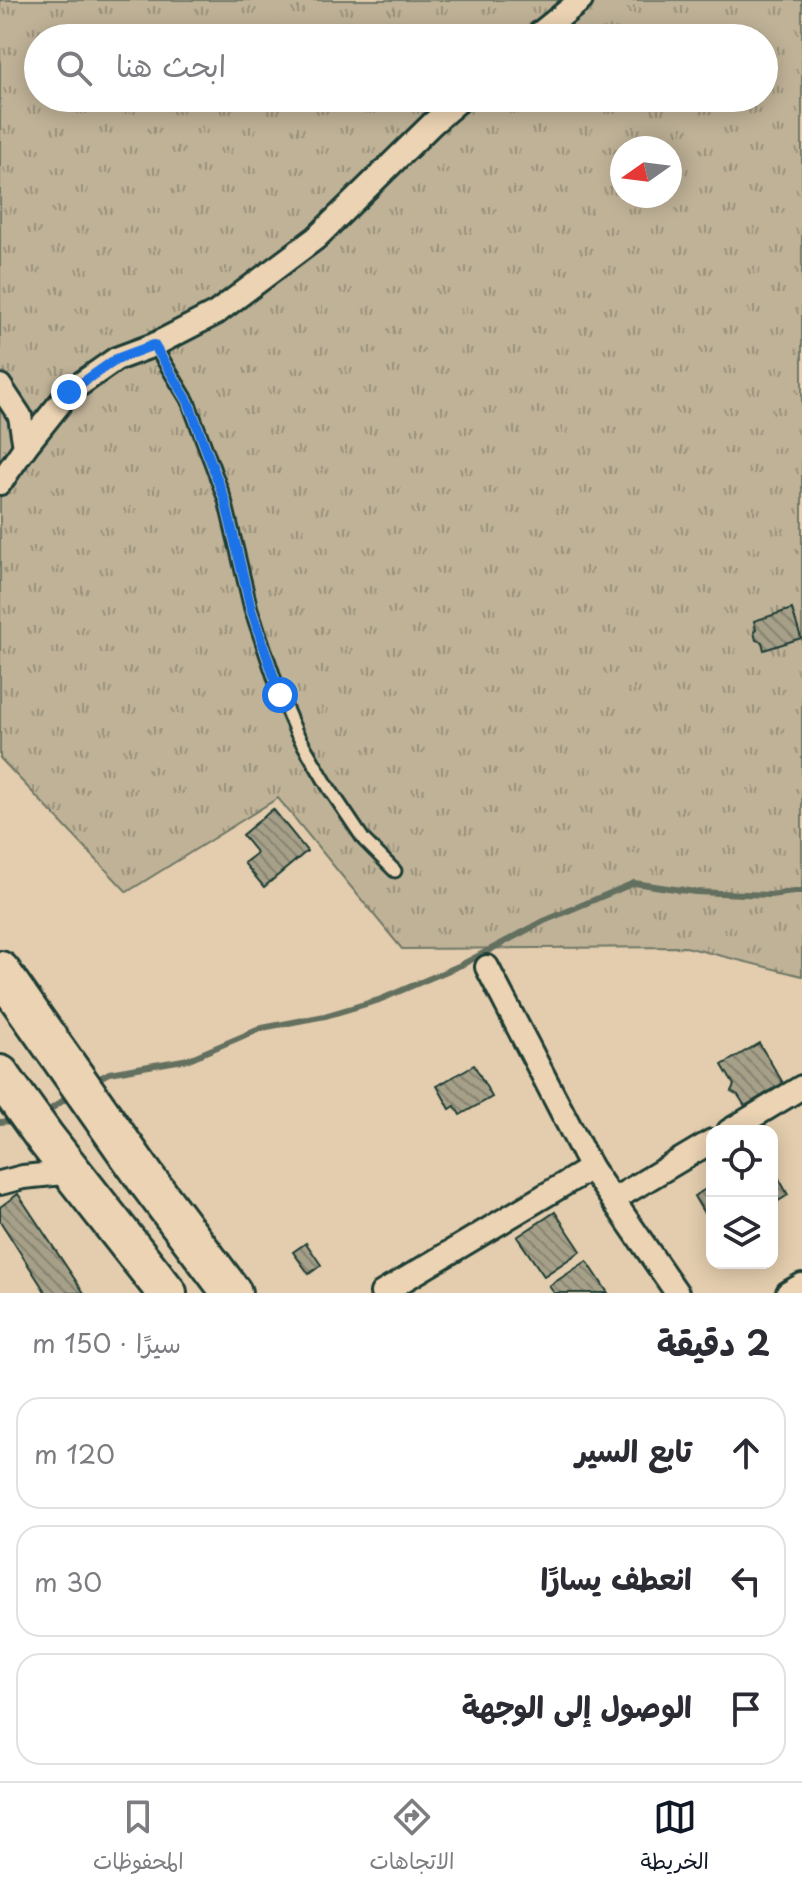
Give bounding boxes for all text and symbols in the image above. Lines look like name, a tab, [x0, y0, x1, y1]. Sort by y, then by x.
search box	[24, 24, 778, 112]
text: ابحث هنا	[116, 42, 226, 87]
icon: search	[52, 46, 96, 90]
north arrow	[610, 136, 682, 208]
route end	[51, 374, 87, 410]
route start	[262, 677, 298, 713]
map controls	[706, 1125, 778, 1269]
button: locate	[706, 1125, 778, 1197]
button: layers	[706, 1197, 778, 1269]
text: 2 دقيقة	[657, 1316, 770, 1368]
text: سيرًا · 150 m	[32, 1323, 181, 1362]
text: تابع السير	[575, 1427, 692, 1472]
icon: ahead	[724, 1431, 768, 1475]
text: 120 m	[34, 1434, 115, 1473]
text: انعطف يسارًا	[541, 1555, 692, 1600]
icon: left	[724, 1559, 768, 1603]
text: 30 m	[34, 1562, 102, 1601]
text: الوصول إلى الوجهة	[462, 1683, 692, 1728]
icon: arrive	[724, 1687, 768, 1731]
tab: المحفوظات	[93, 1795, 184, 1881]
tab: الاتجاهات	[369, 1795, 454, 1881]
tab: الخريطة	[640, 1795, 709, 1881]

